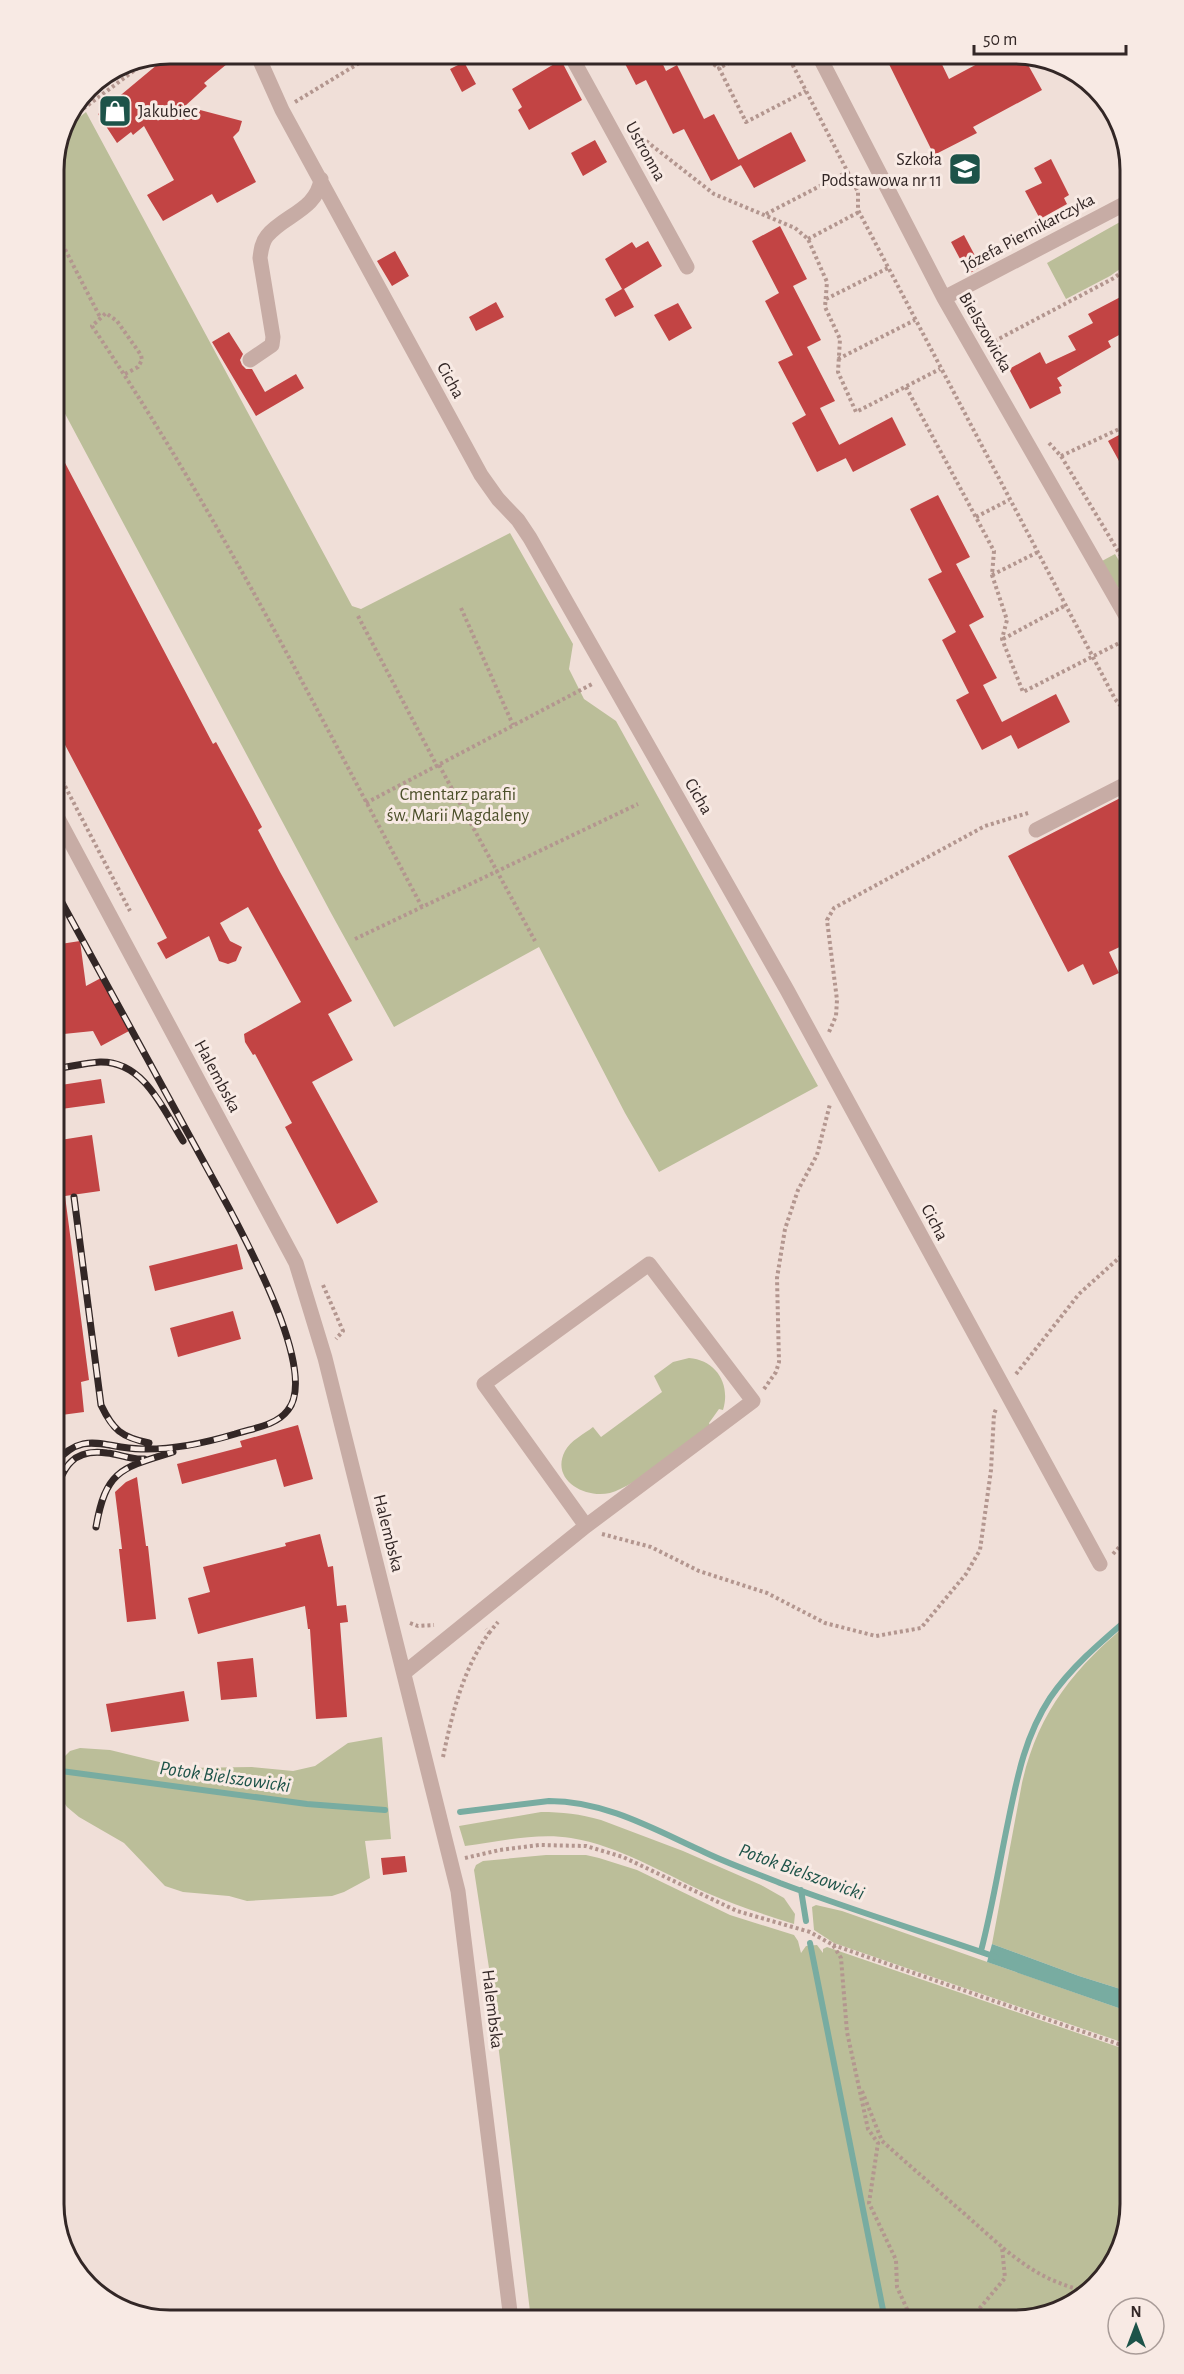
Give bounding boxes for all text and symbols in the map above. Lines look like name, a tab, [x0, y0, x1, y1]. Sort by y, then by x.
scale bar	[974, 18, 1126, 56]
text: 50 m	[983, 31, 1017, 49]
shop icon: Jakubiec	[97, 93, 133, 129]
place label: Jakubiec	[138, 103, 198, 121]
street label: Ustronna	[622, 119, 669, 184]
place label: Szkoła Podstawowa nr 11	[821, 151, 942, 190]
school or university icon: Szkoła Podstawowa nr 11	[947, 151, 983, 187]
street label: Józefa Piernikarczyka	[959, 190, 1098, 275]
street label: Bielszowicka	[955, 290, 1015, 375]
street label: Cicha	[433, 359, 467, 402]
street label: Cicha	[681, 775, 716, 818]
park label: Cmentarz parafii św. Marii Magdaleny	[387, 786, 530, 825]
street label: Halembska	[191, 1037, 244, 1116]
street label: Cicha	[917, 1201, 951, 1244]
street label: Halembska	[370, 1492, 406, 1574]
water label: Potok Bielszowicki	[158, 1758, 292, 1796]
water label: Potok Bielszowicki	[736, 1840, 867, 1904]
street label: Halembska	[478, 1969, 506, 2050]
north arrow	[1106, 2296, 1166, 2356]
text: N	[1130, 2304, 1142, 2320]

